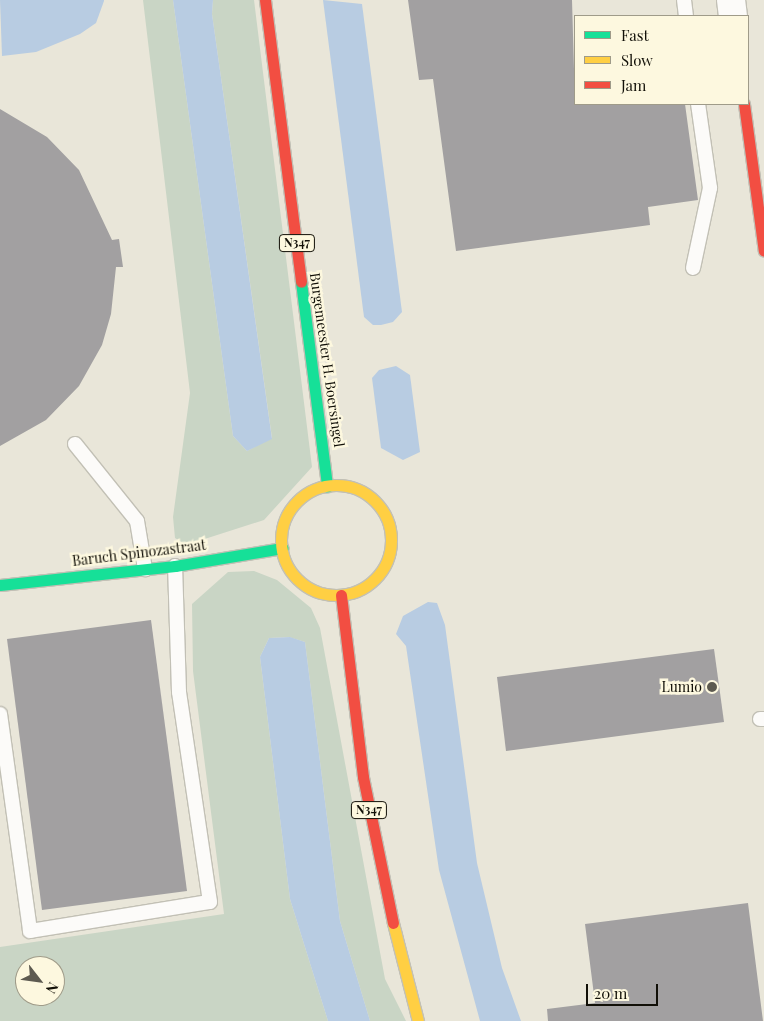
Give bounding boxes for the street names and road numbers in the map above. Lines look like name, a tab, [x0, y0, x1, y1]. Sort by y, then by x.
road number: N347	[278, 234, 316, 252]
street label: Burgemeester H. Boersingel	[306, 272, 348, 448]
street label: Baruch Spinozastraat	[71, 536, 207, 570]
road number: N347	[350, 800, 388, 820]

